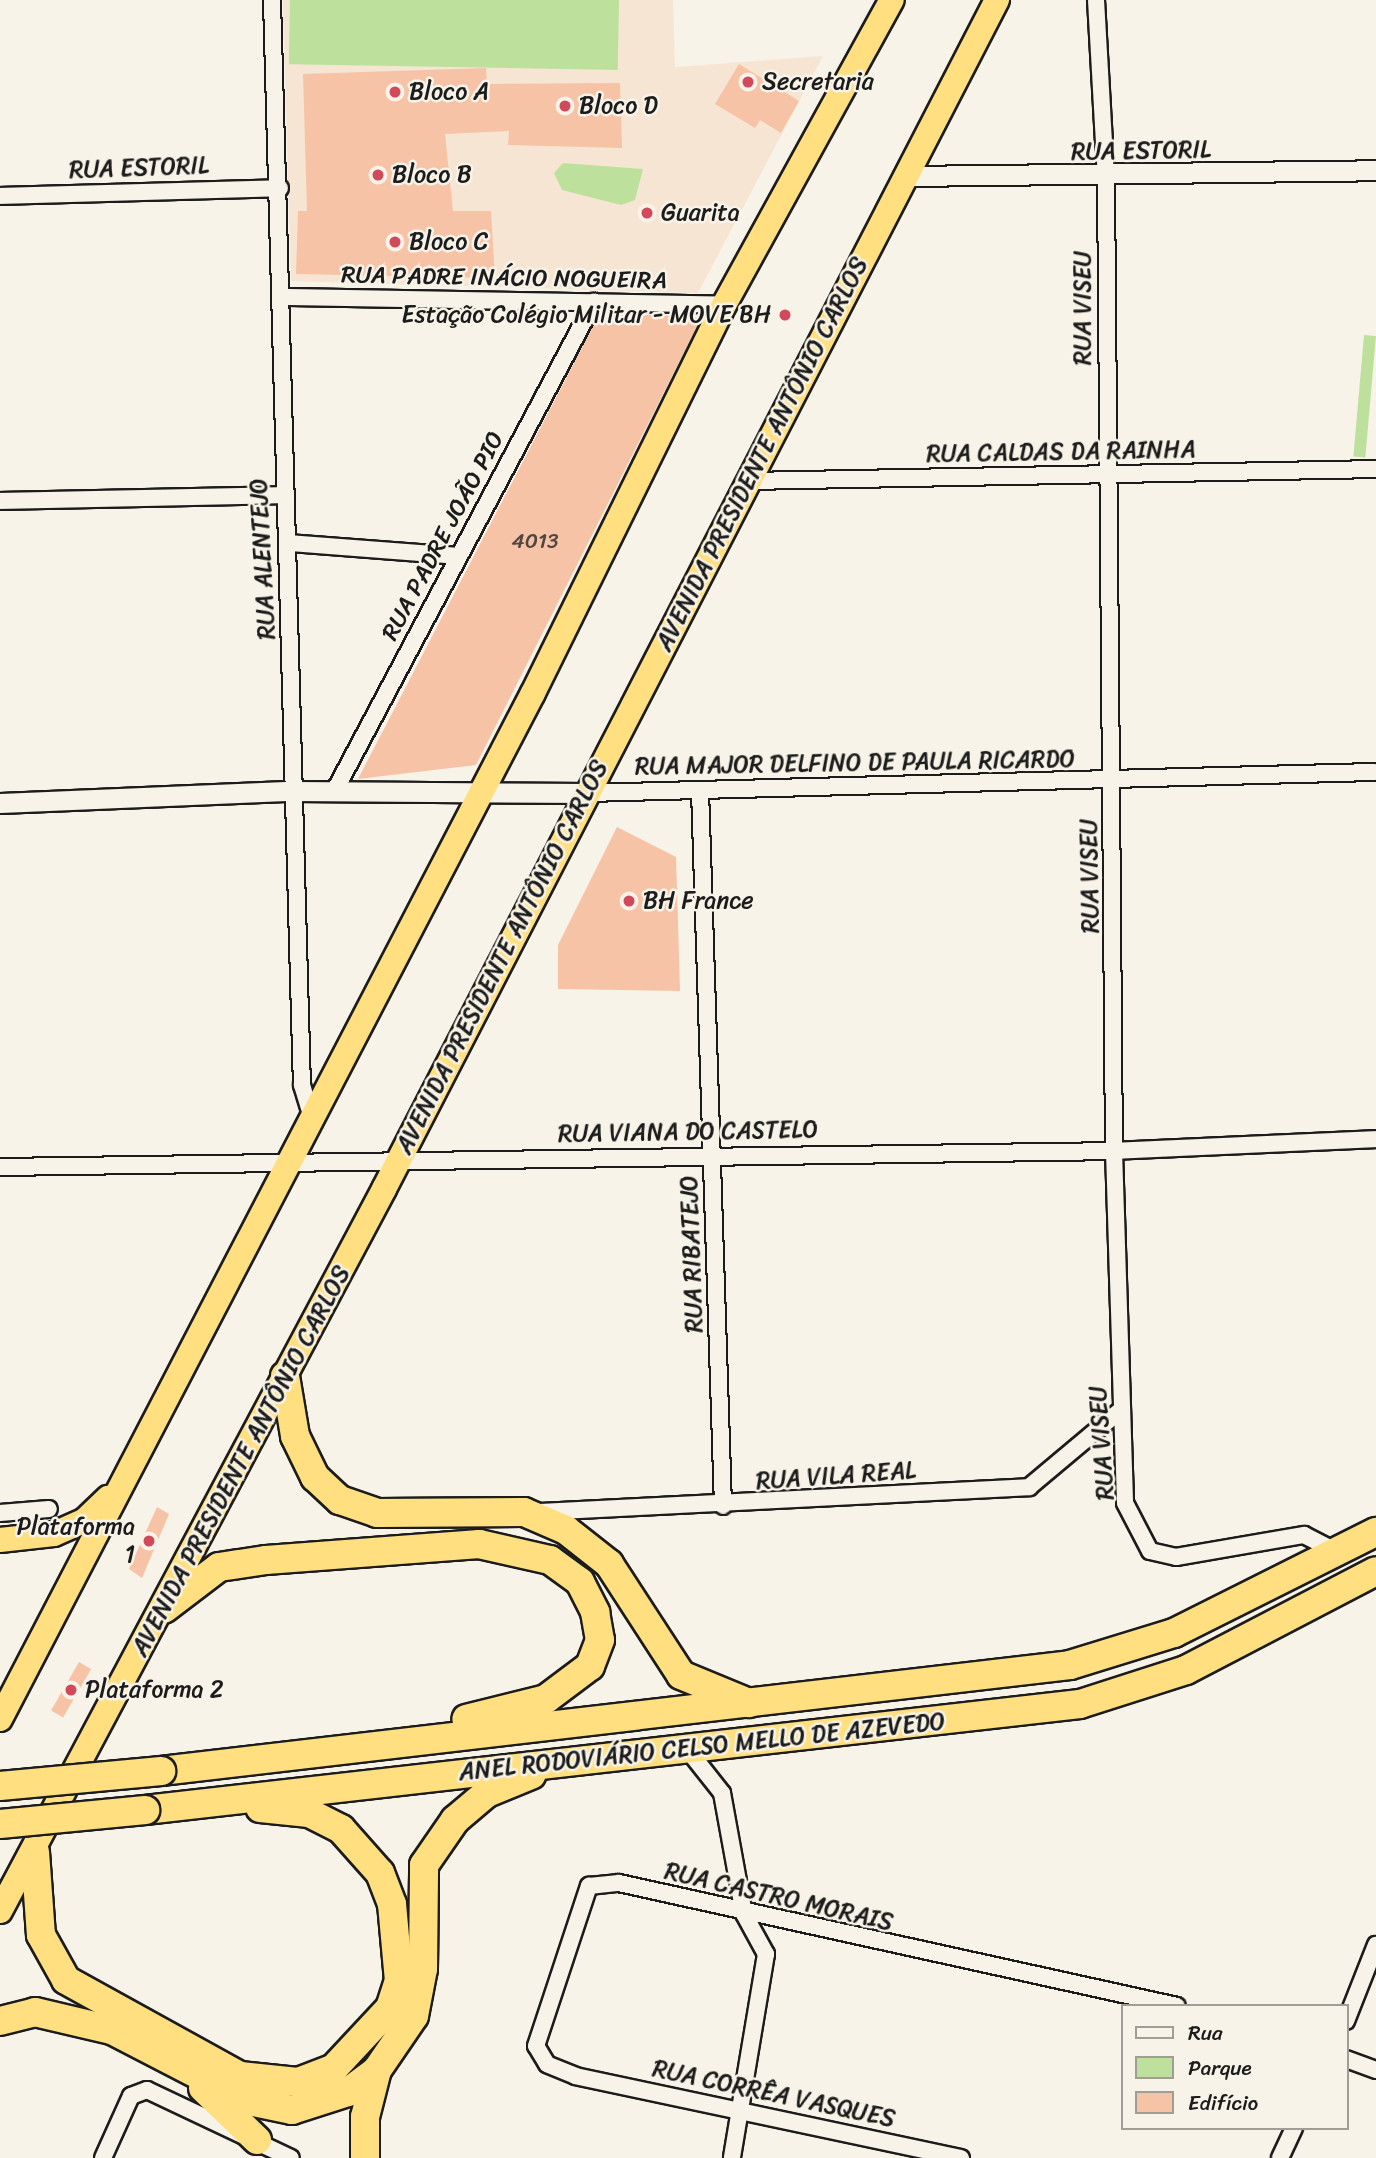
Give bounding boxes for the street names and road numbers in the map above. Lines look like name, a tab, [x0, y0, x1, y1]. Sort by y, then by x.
street label: RUA ESTORIL	[1070, 135, 1212, 167]
street label: RUA ESTORIL	[68, 151, 210, 185]
street label: RUA VISEU	[1069, 249, 1097, 367]
street label: AVENIDA PRESIDENTE ANTÔNIO CARLOS	[650, 253, 874, 655]
street label: RUA PADRE INÁCIO NOGUEIRA	[339, 261, 669, 295]
street label: RUA PADRE JOÃO PIO	[376, 427, 510, 645]
street label: RUA CALDAS DA RAINHA	[927, 435, 1195, 469]
street label: RUA ALENTEJO	[244, 478, 282, 640]
street label: RUA MAJOR DELFINO DE PAULA RICARDO	[634, 745, 1076, 781]
street label: AVENIDA PRESIDENTE ANTÔNIO CARLOS	[390, 756, 614, 1158]
street label: RUA VISEU	[1075, 817, 1105, 935]
street label: RUA VIANA DO CASTELO	[556, 1115, 820, 1149]
street label: RUA RIBATEJO	[675, 1174, 709, 1334]
street label: AVENIDA PRESIDENTE ANTÔNIO CARLOS	[126, 1262, 356, 1660]
street label: RUA VISEU	[1084, 1383, 1120, 1503]
street label: RUA VILA REAL	[754, 1456, 918, 1496]
street label: ANEL RODOVIÁRIO CELSO MELLO DE AZEVEDO	[456, 1707, 948, 1787]
street label: RUA CASTRO MORAIS	[663, 1857, 895, 1937]
street label: RUA CORRÊA VASQUES	[650, 2054, 898, 2134]

